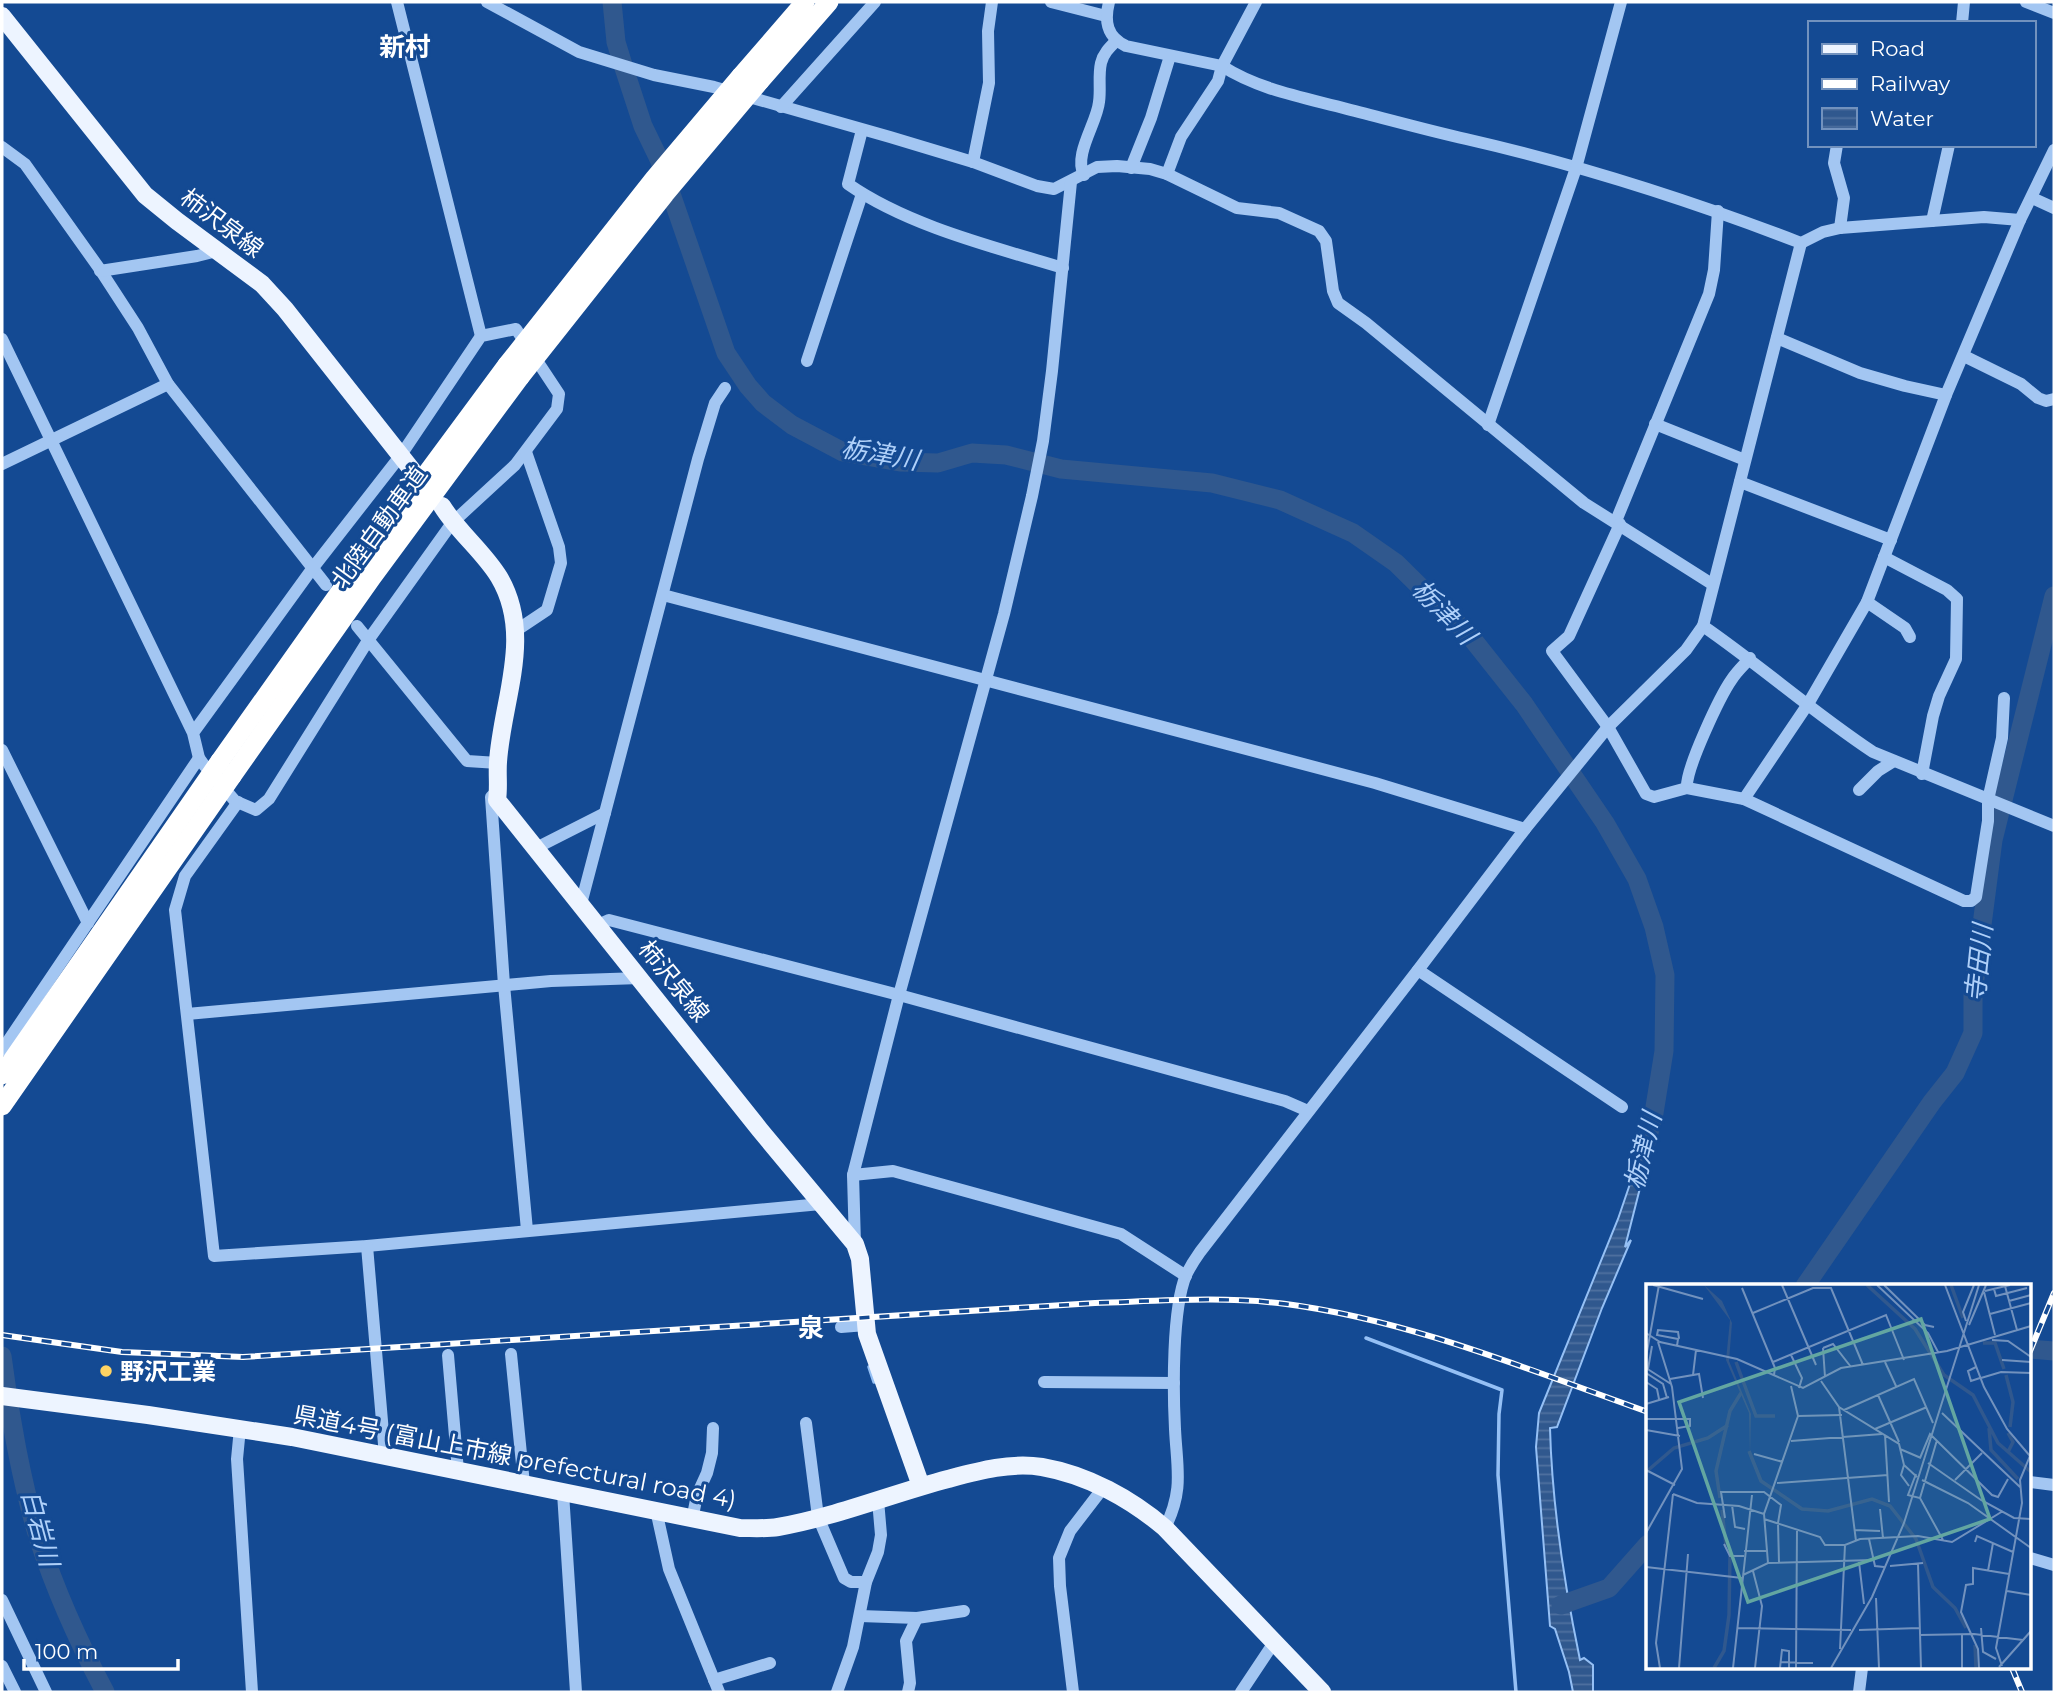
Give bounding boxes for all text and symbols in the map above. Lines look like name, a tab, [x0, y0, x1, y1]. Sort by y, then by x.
legend	[1808, 21, 2035, 147]
district label: 新村	[379, 31, 431, 63]
text: Road	[1870, 36, 1925, 61]
text: Railway	[1870, 71, 1951, 96]
text: Water	[1870, 106, 1934, 131]
street label: 柿沢泉線	[175, 183, 269, 263]
water label: 栃津川	[839, 431, 924, 477]
street label: 北陸自動車道	[325, 460, 433, 594]
water label: 栃津川	[1405, 573, 1485, 653]
water label: 寺田川	[1959, 920, 1999, 1003]
street label: 柿沢泉線	[633, 935, 715, 1027]
water label: 栃津川	[1618, 1106, 1669, 1193]
inset map	[1646, 1284, 2032, 1670]
district label: 泉	[798, 1312, 824, 1344]
place label: 野沢工業	[120, 1357, 216, 1386]
marker: 野沢工業	[98, 1363, 114, 1379]
street label: 県道4号 (富山上市線 prefectural road 4)	[291, 1400, 739, 1514]
water label: 白岩川	[14, 1486, 66, 1573]
scale bar	[24, 1628, 178, 1672]
text: 100 m	[35, 1639, 98, 1664]

